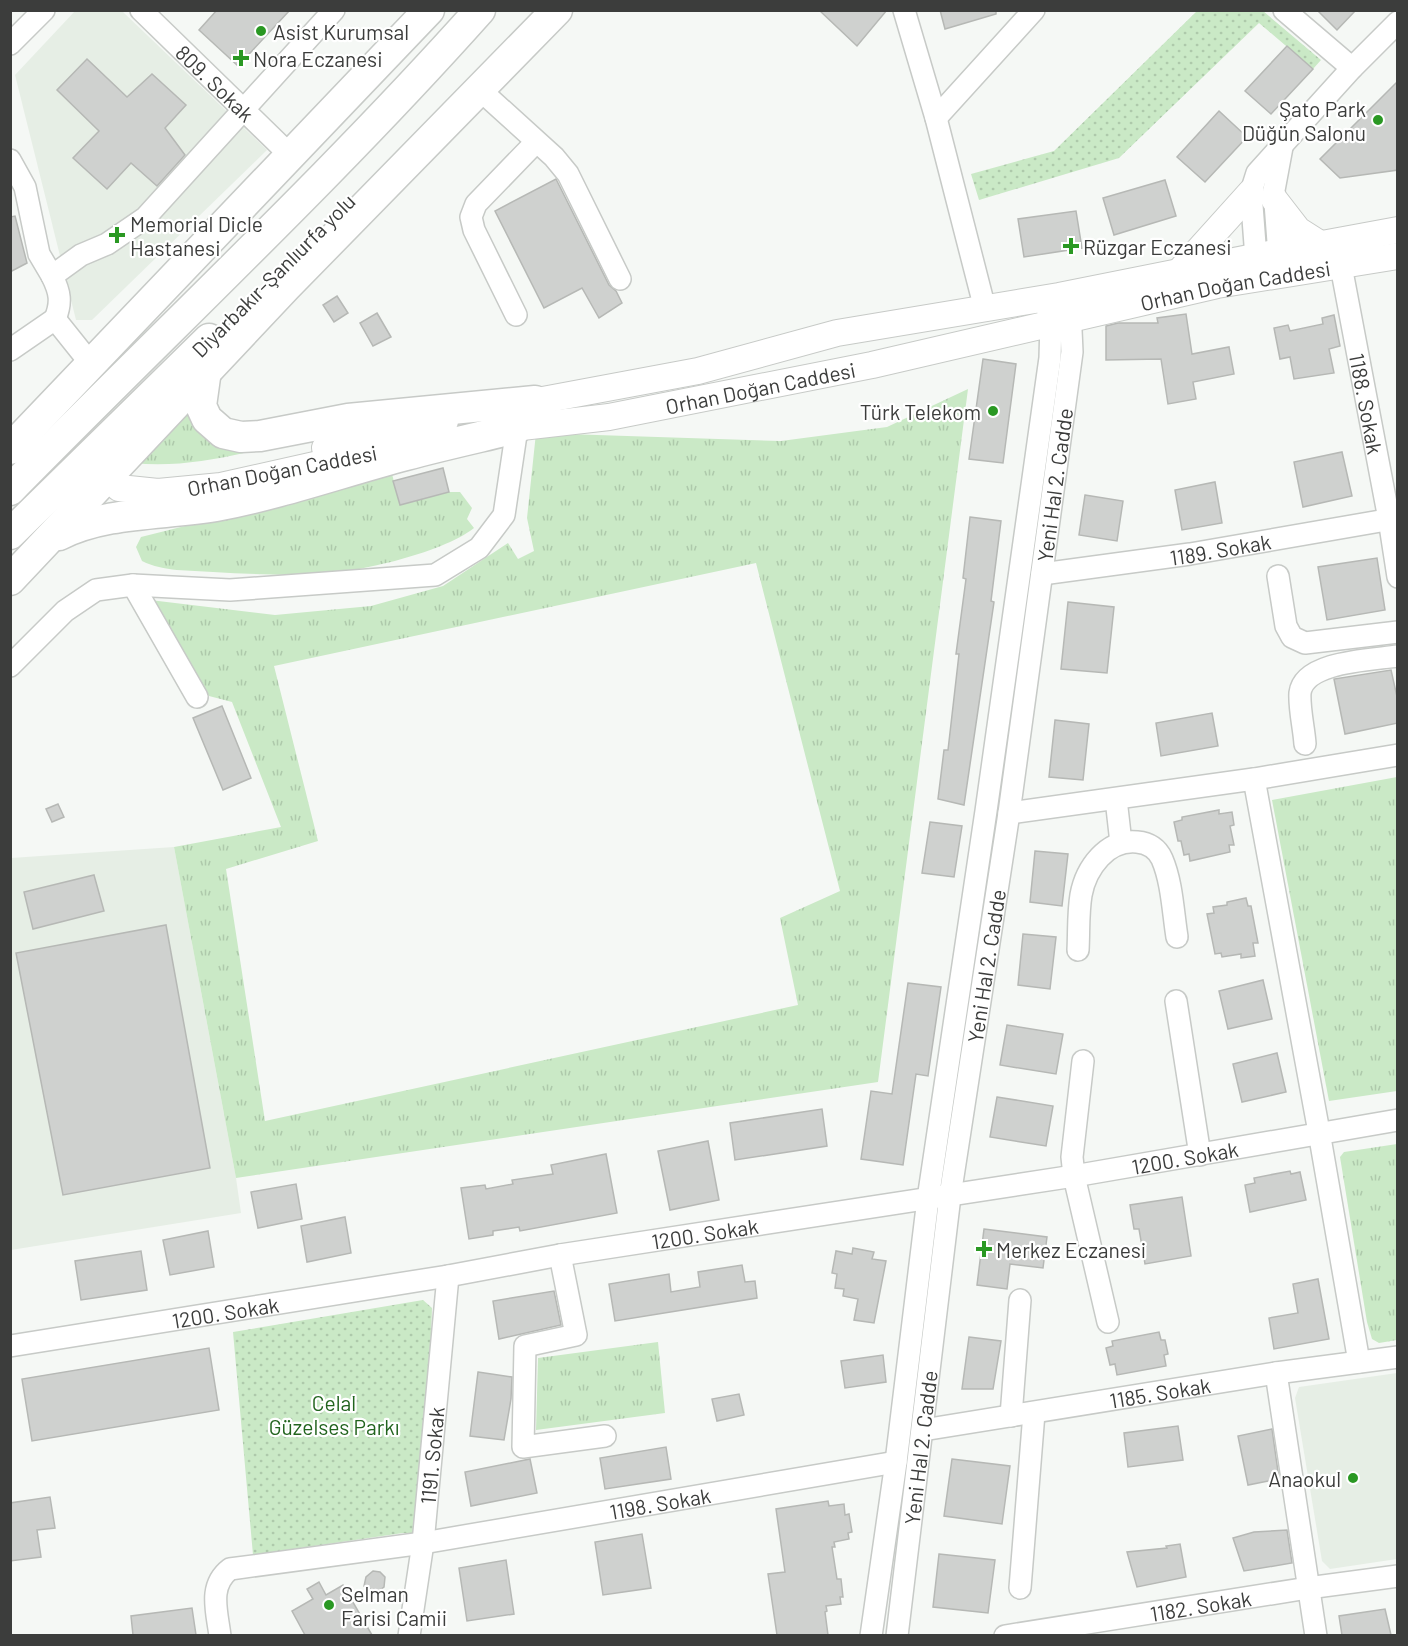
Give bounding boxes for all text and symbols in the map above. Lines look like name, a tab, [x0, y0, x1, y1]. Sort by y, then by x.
place label: Asist Kurumsal	[273, 19, 409, 44]
marker: Asist Kurumsal	[254, 24, 268, 38]
street label: 809. Sokak	[171, 39, 260, 126]
place label: Nora Eczanesi	[253, 46, 383, 71]
marker: Nora Eczanesi	[234, 51, 248, 65]
place label: Şato Park Düğün Salonu	[1242, 96, 1366, 145]
marker: Şato Park Düğün Salonu	[1371, 113, 1385, 127]
street label: Diyarbakır-Şanlıurfa yolu	[186, 188, 360, 362]
place label: Memorial Dicle Hastanesi	[130, 211, 263, 260]
marker: Memorial Dicle Hastanesi	[108, 226, 126, 244]
place label: Rüzgar Eczanesi	[1083, 234, 1232, 259]
marker: Rüzgar Eczanesi	[1064, 239, 1078, 253]
street label: Orhan Doğan Caddesi	[1138, 255, 1332, 315]
street label: 1188. Sokak	[1345, 351, 1389, 456]
street label: Orhan Doğan Caddesi	[663, 356, 857, 418]
place label: Türk Telekom	[860, 399, 981, 424]
marker: Türk Telekom	[986, 404, 1000, 418]
street label: Yeni Hal 2. Cadde	[1031, 406, 1077, 563]
street label: Orhan Doğan Caddesi	[185, 439, 379, 501]
street label: 1189. Sokak	[1168, 528, 1273, 569]
street label: Yeni Hal 2. Cadde	[961, 887, 1010, 1044]
street label: 1200. Sokak	[1130, 1135, 1240, 1178]
street label: 1200. Sokak	[650, 1212, 760, 1253]
place label: Merkez Eczanesi	[996, 1237, 1146, 1262]
marker: Merkez Eczanesi	[977, 1242, 991, 1256]
street label: 1200. Sokak	[170, 1291, 280, 1332]
street label: Yeni Hal 2. Cadde	[898, 1369, 941, 1526]
street label: 1185. Sokak	[1108, 1371, 1212, 1412]
park label: Celal Güzelses Parkı	[269, 1390, 399, 1439]
street label: 1191. Sokak	[414, 1405, 448, 1505]
place label: Anaokul	[1268, 1466, 1341, 1491]
marker: Anaokul	[1346, 1471, 1360, 1485]
street label: 1198. Sokak	[608, 1481, 712, 1523]
place label: Selman Farisi Camii	[341, 1581, 447, 1630]
street label: 1182. Sokak	[1148, 1585, 1253, 1625]
marker: Selman Farisi Camii	[322, 1598, 336, 1612]

